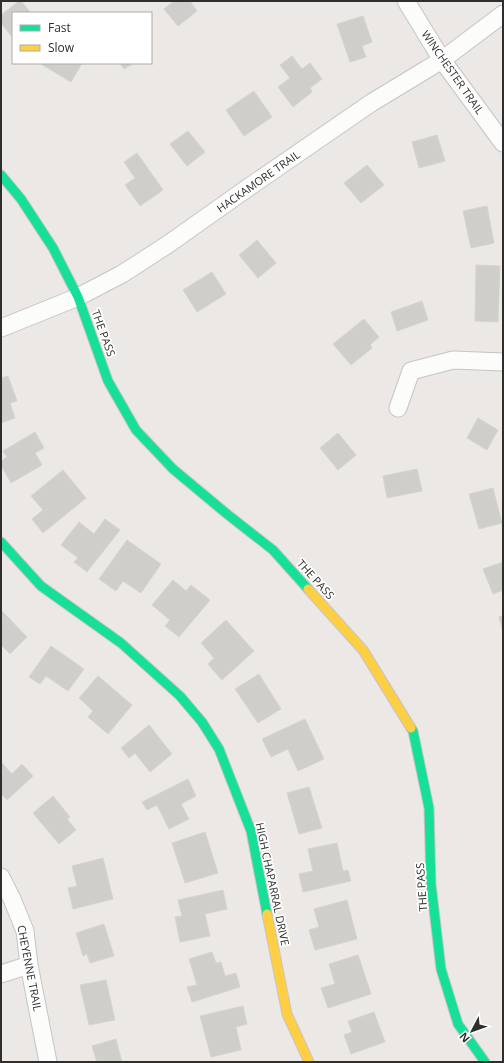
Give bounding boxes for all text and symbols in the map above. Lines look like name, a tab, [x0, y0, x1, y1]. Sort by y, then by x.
legend	[12, 12, 152, 64]
text: Fast	[48, 19, 71, 36]
street label: WINCHESTER TRAIL	[418, 27, 488, 117]
text: Slow	[48, 39, 75, 56]
street label: HACKAMORE TRAIL	[213, 146, 303, 215]
street label: THE PASS	[89, 308, 119, 358]
street label: THE PASS	[294, 556, 338, 602]
street label: HIGH CHAPARRAL DRIVE	[253, 821, 293, 947]
street label: THE PASS	[412, 862, 430, 912]
street label: CHEYENNE TRAIL	[14, 924, 46, 1013]
north arrow	[452, 1011, 492, 1051]
text: N	[455, 1030, 473, 1046]

